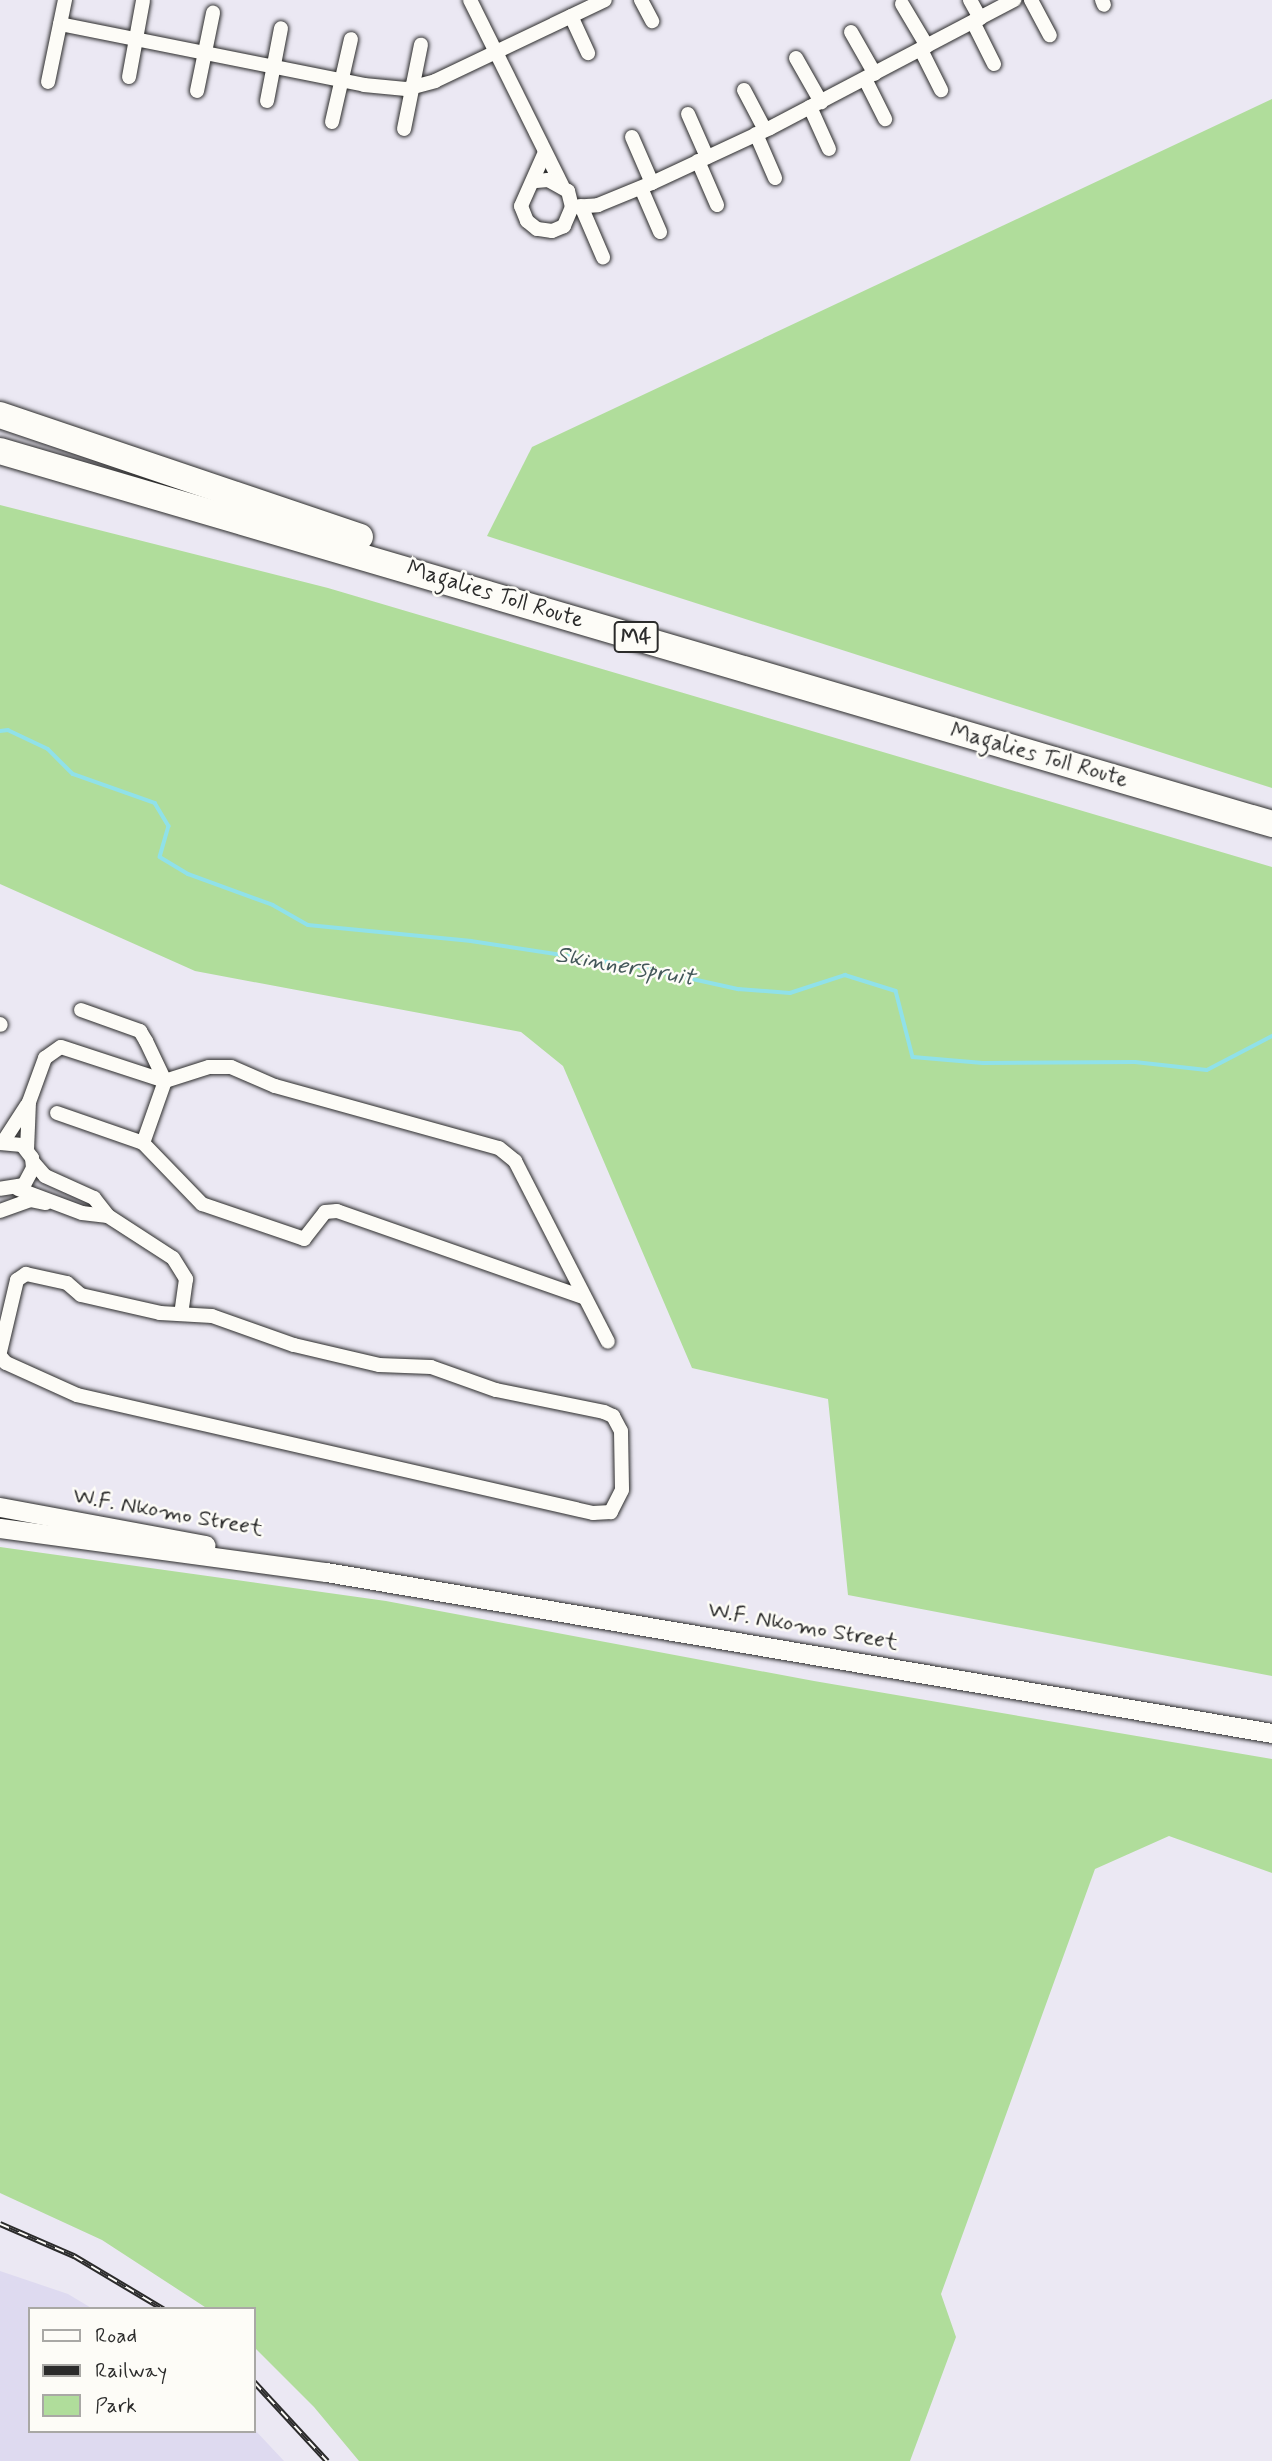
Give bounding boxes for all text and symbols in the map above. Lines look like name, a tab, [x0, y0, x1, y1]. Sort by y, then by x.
street label: Magalies Toll Route	[404, 555, 586, 635]
road number: M4	[613, 620, 659, 654]
street label: Magalies Toll Route	[947, 718, 1131, 794]
water label: Skinnerspruit	[553, 941, 697, 993]
street label: W.F. Nkomo Street	[71, 1483, 265, 1543]
street label: W.F. Nkomo Street	[706, 1597, 900, 1657]
legend	[28, 2307, 256, 2433]
text: Road	[95, 2322, 137, 2350]
text: Railway	[95, 2357, 167, 2385]
text: Park	[95, 2392, 137, 2420]

